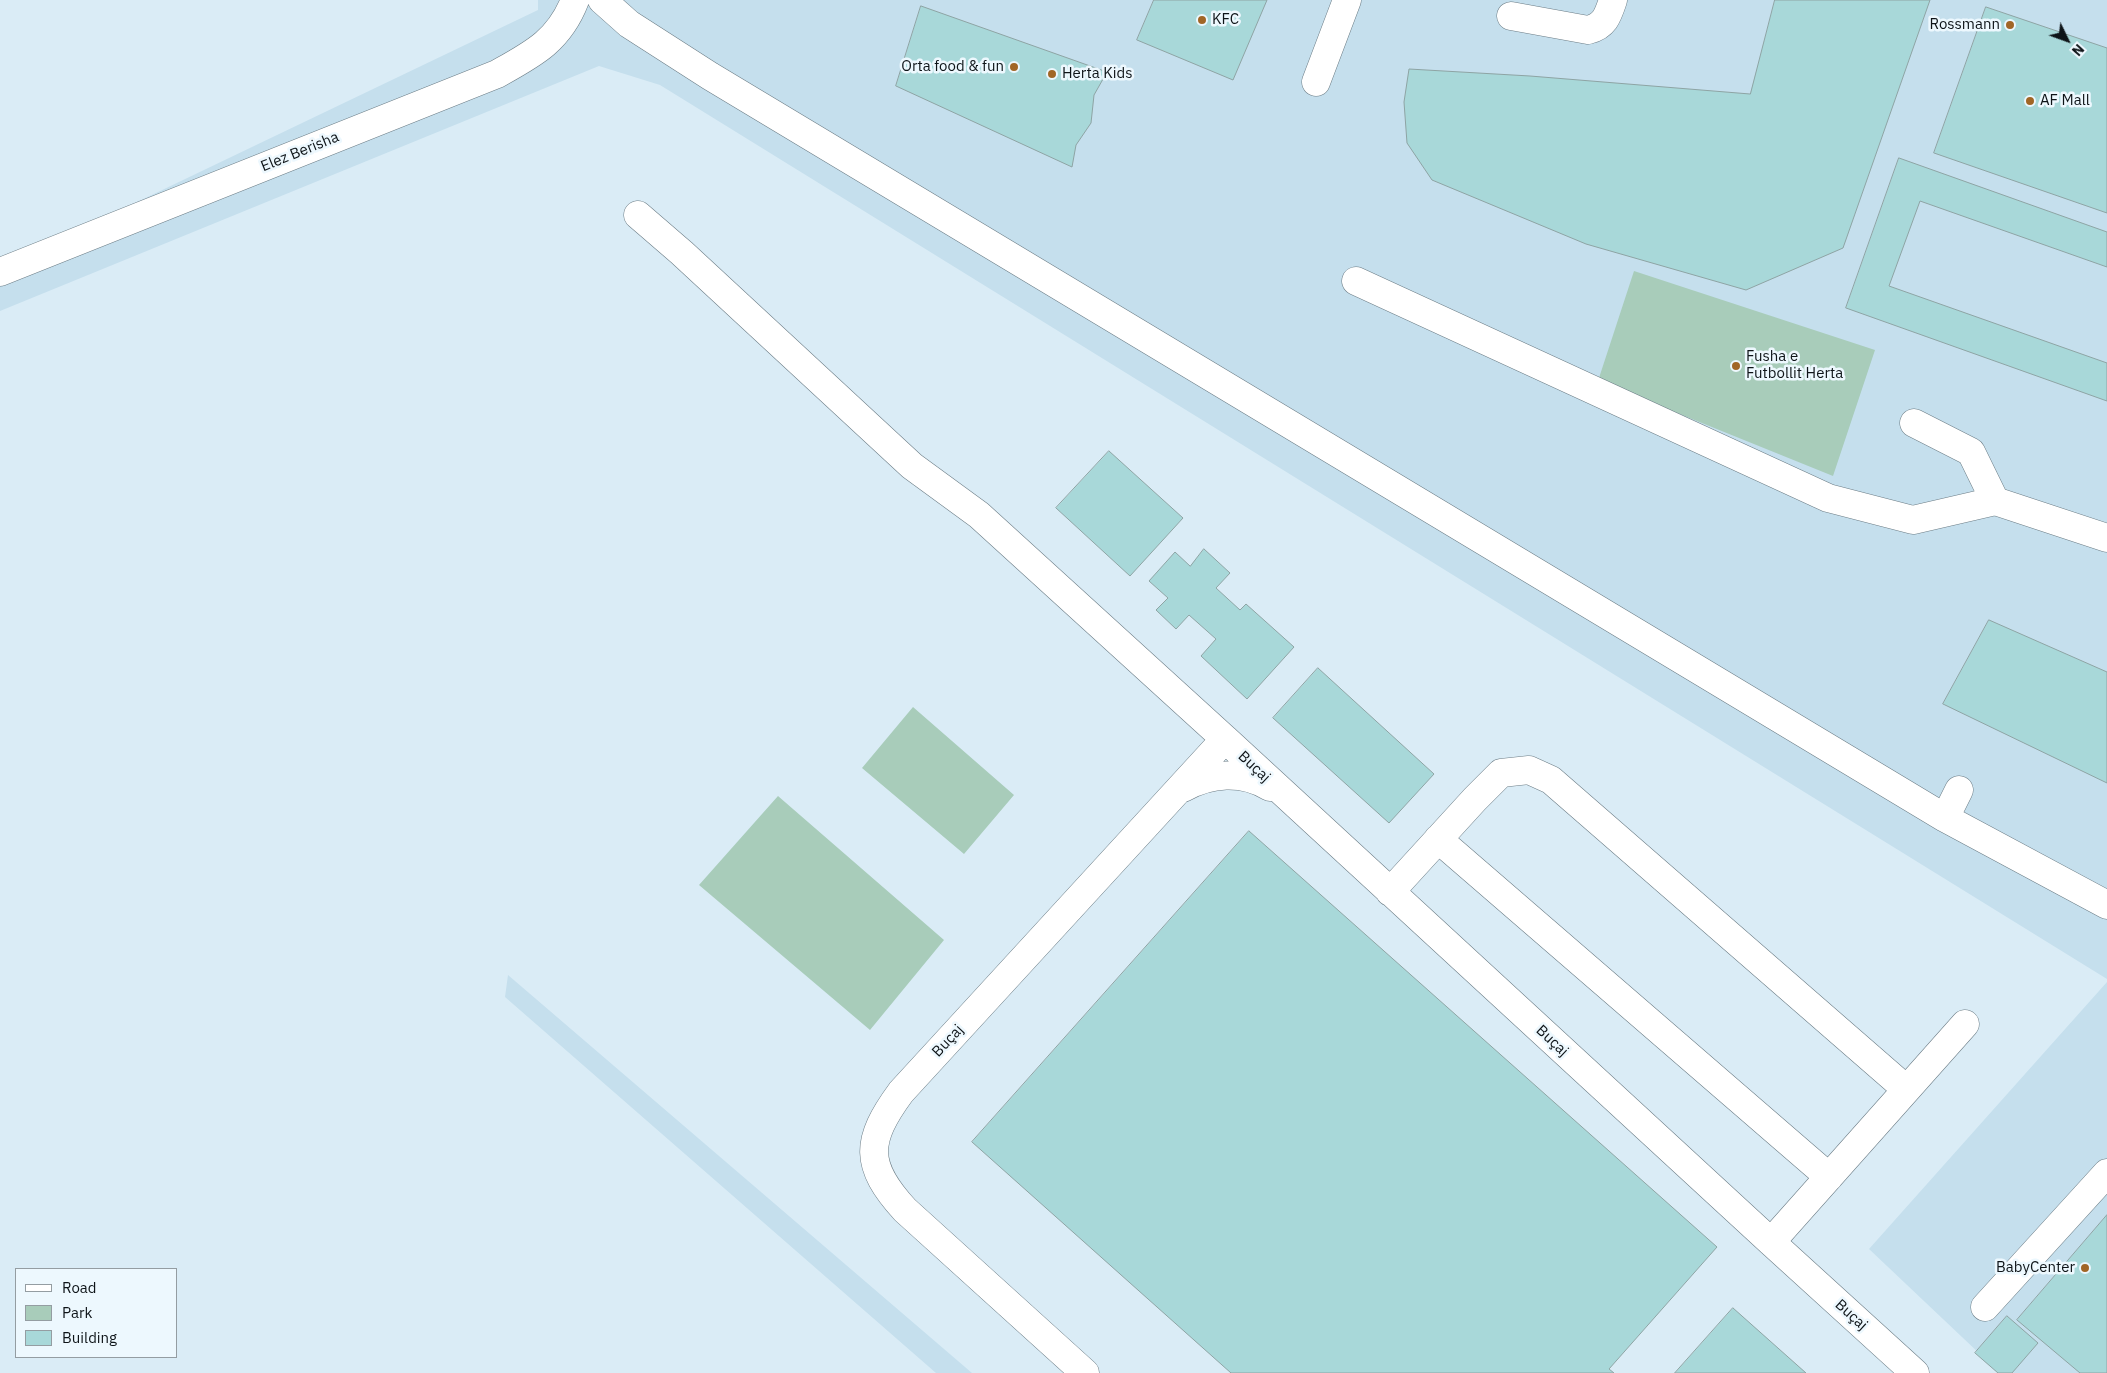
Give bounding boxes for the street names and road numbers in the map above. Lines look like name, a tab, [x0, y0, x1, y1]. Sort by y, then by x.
street label: Elez Berisha	[258, 128, 342, 176]
street label: Buçaj	[1234, 748, 1274, 786]
street label: Buçaj	[929, 1021, 967, 1061]
street label: Buçaj	[1532, 1022, 1572, 1060]
street label: Buçaj	[1831, 1296, 1871, 1334]

